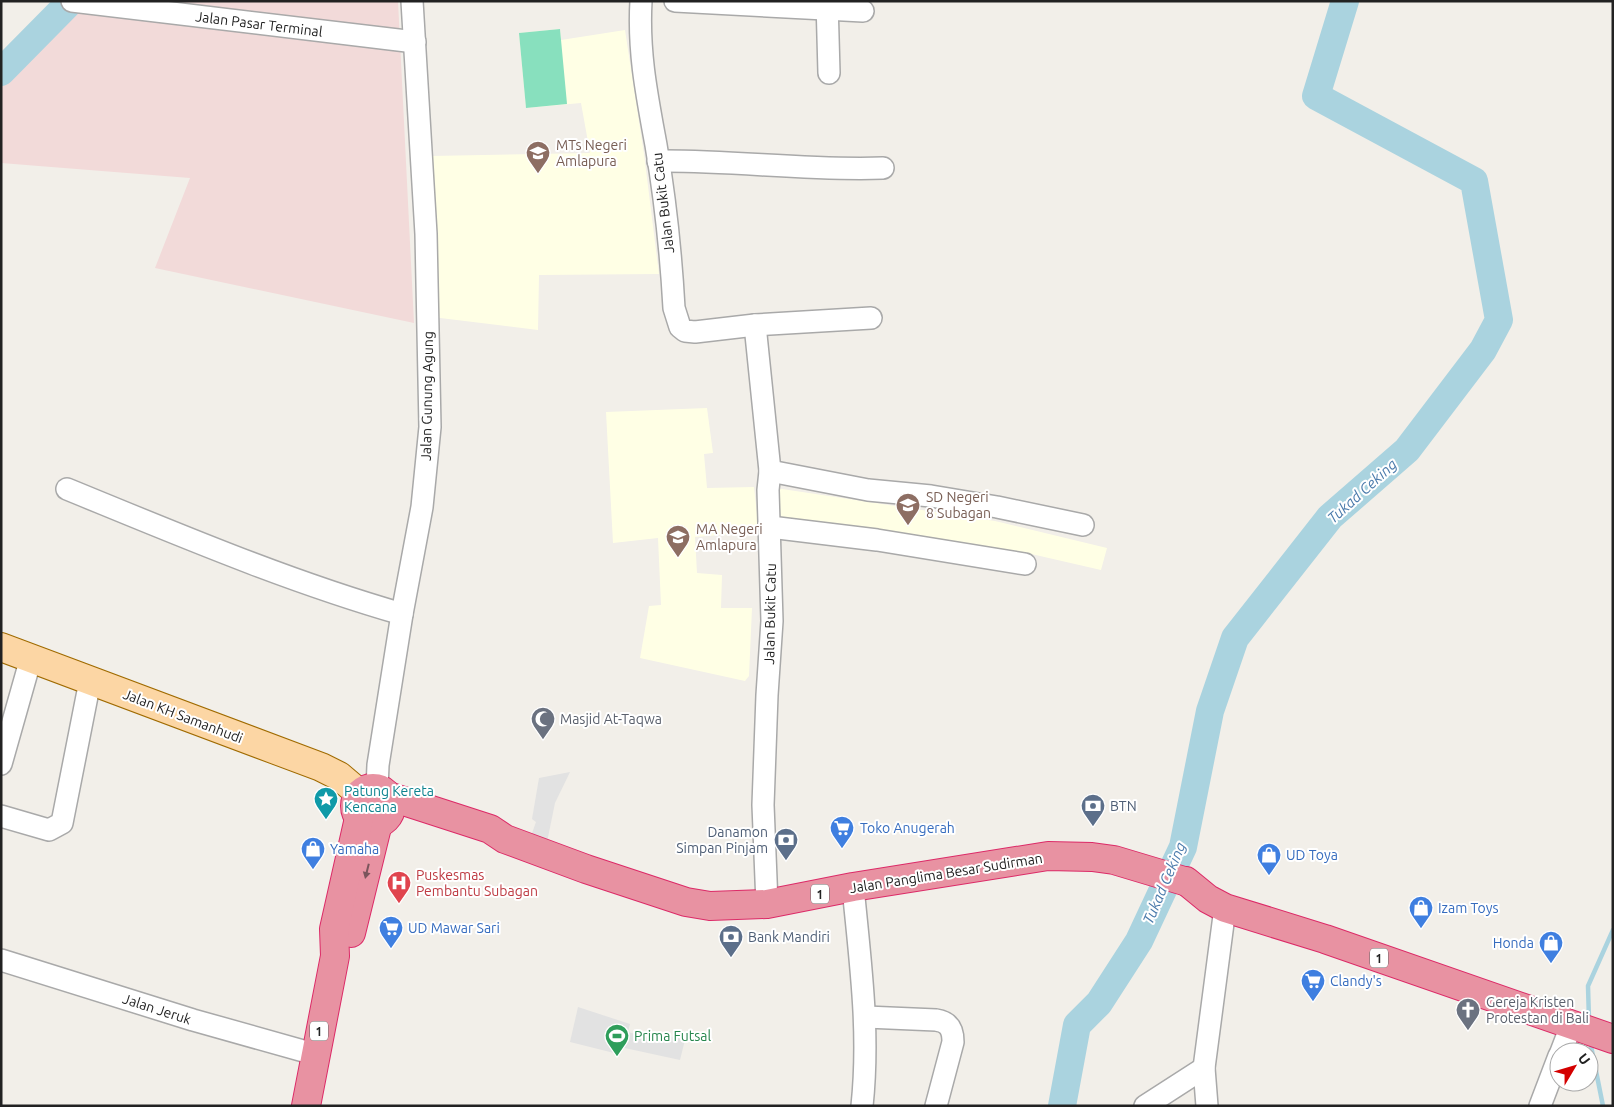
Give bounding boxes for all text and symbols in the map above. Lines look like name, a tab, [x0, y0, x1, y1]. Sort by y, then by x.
street label: Jalan Pasar Terminal	[195, 8, 324, 40]
place label: MTs Negeri Amlapura	[556, 137, 627, 169]
school or university icon: MTs Negeri Amlapura	[525, 140, 551, 174]
street label: Jalan Bukit Catu	[649, 152, 677, 254]
street label: Jalan Gunung Agung	[418, 331, 436, 461]
water label: Tukad Ceking	[1324, 455, 1400, 527]
place label: SD Negeri 8 Subagan	[926, 489, 991, 521]
school or university icon: SD Negeri 8 Subagan	[895, 492, 921, 526]
place label: MA Negeri Amlapura	[696, 521, 763, 553]
school or university icon: MA Negeri Amlapura	[665, 524, 691, 558]
street label: Jalan Bukit Catu	[761, 563, 779, 665]
street label: Jalan KH Samanhudi	[121, 686, 245, 746]
mosque icon: Masjid At-Taqwa	[530, 706, 556, 740]
place label: Masjid At-Taqwa	[560, 711, 662, 727]
place label: Patung Kereta Kencana	[344, 783, 434, 815]
place icon: Patung Kereta Kencana	[313, 786, 339, 820]
bank icon: BTN	[1080, 793, 1106, 827]
place label: BTN	[1110, 798, 1137, 814]
supermarket icon: Toko Anugerah	[829, 815, 855, 849]
place label: Toko Anugerah	[860, 820, 955, 836]
place label: Danamon Simpan Pinjam	[676, 824, 768, 856]
bank icon: Danamon Simpan Pinjam	[773, 827, 799, 861]
shop icon: Yamaha	[300, 836, 326, 870]
water label: Tukad Ceking	[1139, 840, 1189, 926]
place label: Yamaha	[330, 841, 379, 857]
shop icon: UD Toya	[1256, 842, 1282, 876]
place label: UD Toya	[1286, 847, 1338, 863]
street label: Jalan Panglima Besar Sudirman	[848, 850, 1044, 896]
one-way arrow	[363, 863, 371, 878]
place label: Puskesmas Pembantu Subagan	[416, 867, 538, 899]
hospital icon: Puskesmas Pembantu Subagan	[386, 870, 412, 904]
road number: 1	[811, 884, 829, 904]
shop icon: Izam Toys	[1408, 895, 1434, 929]
place label: Izam Toys	[1438, 900, 1499, 916]
supermarket icon: UD Mawar Sari	[378, 915, 404, 949]
place label: UD Mawar Sari	[408, 920, 500, 936]
bank icon: Bank Mandiri	[718, 924, 744, 958]
place label: Bank Mandiri	[748, 929, 830, 945]
shop icon: Honda	[1538, 930, 1564, 964]
place label: Honda	[1493, 935, 1534, 951]
road number: 1	[1370, 948, 1388, 968]
supermarket icon: Clandy's	[1300, 968, 1326, 1002]
place label: Clandy's	[1330, 973, 1382, 989]
street label: Jalan Jeruk	[121, 990, 193, 1028]
place label: Gereja Kristen Protestan di Bali	[1486, 994, 1589, 1026]
church icon: Gereja Kristen Protestan di Bali	[1455, 997, 1481, 1031]
road number: 1	[310, 1021, 328, 1040]
sports icon: Prima Futsal	[604, 1023, 630, 1057]
place label: Prima Futsal	[634, 1028, 711, 1044]
north arrow	[1549, 1042, 1599, 1092]
text: U	[1575, 1050, 1594, 1068]

